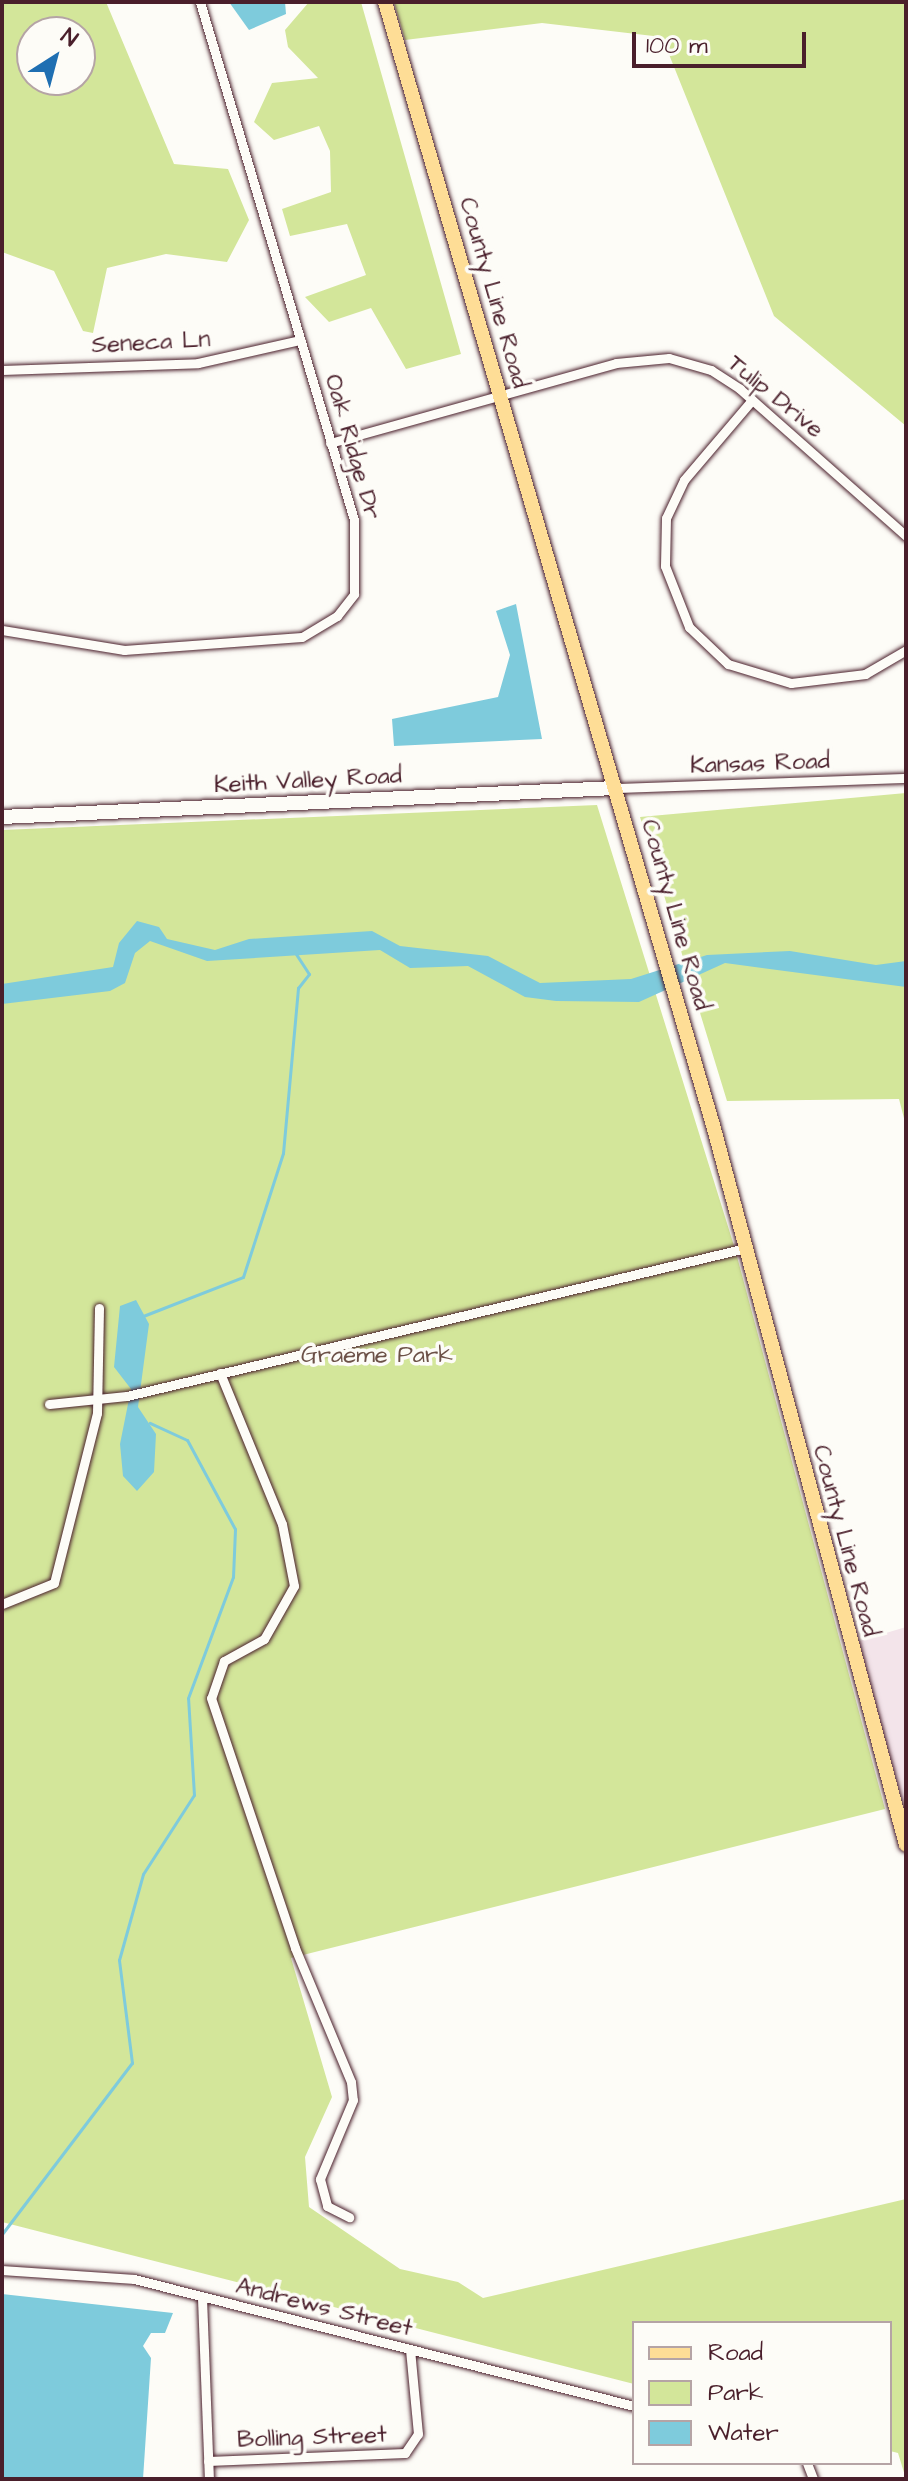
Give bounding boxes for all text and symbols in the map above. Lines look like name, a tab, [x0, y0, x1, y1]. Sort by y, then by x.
north arrow	[16, 16, 96, 96]
scale bar	[636, 16, 810, 66]
text: N	[55, 21, 84, 54]
text: 100 m	[646, 29, 708, 63]
street label: County Line Road	[452, 194, 534, 392]
street label: Seneca Ln	[91, 326, 211, 360]
street label: Tulip Drive	[721, 350, 829, 444]
street label: Oak Ridge Dr	[318, 371, 386, 523]
street label: Kansas Road	[690, 747, 830, 781]
street label: Keith Valley Road	[213, 762, 403, 800]
street label: County Line Road	[634, 816, 716, 1014]
park label: Graeme Park	[301, 1342, 453, 1370]
street label: County Line Road	[806, 1442, 884, 1640]
street label: Andrews Street	[233, 2272, 415, 2344]
legend	[632, 2321, 892, 2465]
text: Road	[708, 2336, 763, 2370]
text: Park	[708, 2376, 764, 2410]
text: Water	[708, 2416, 779, 2450]
street label: Bolling Street	[237, 2421, 387, 2455]

